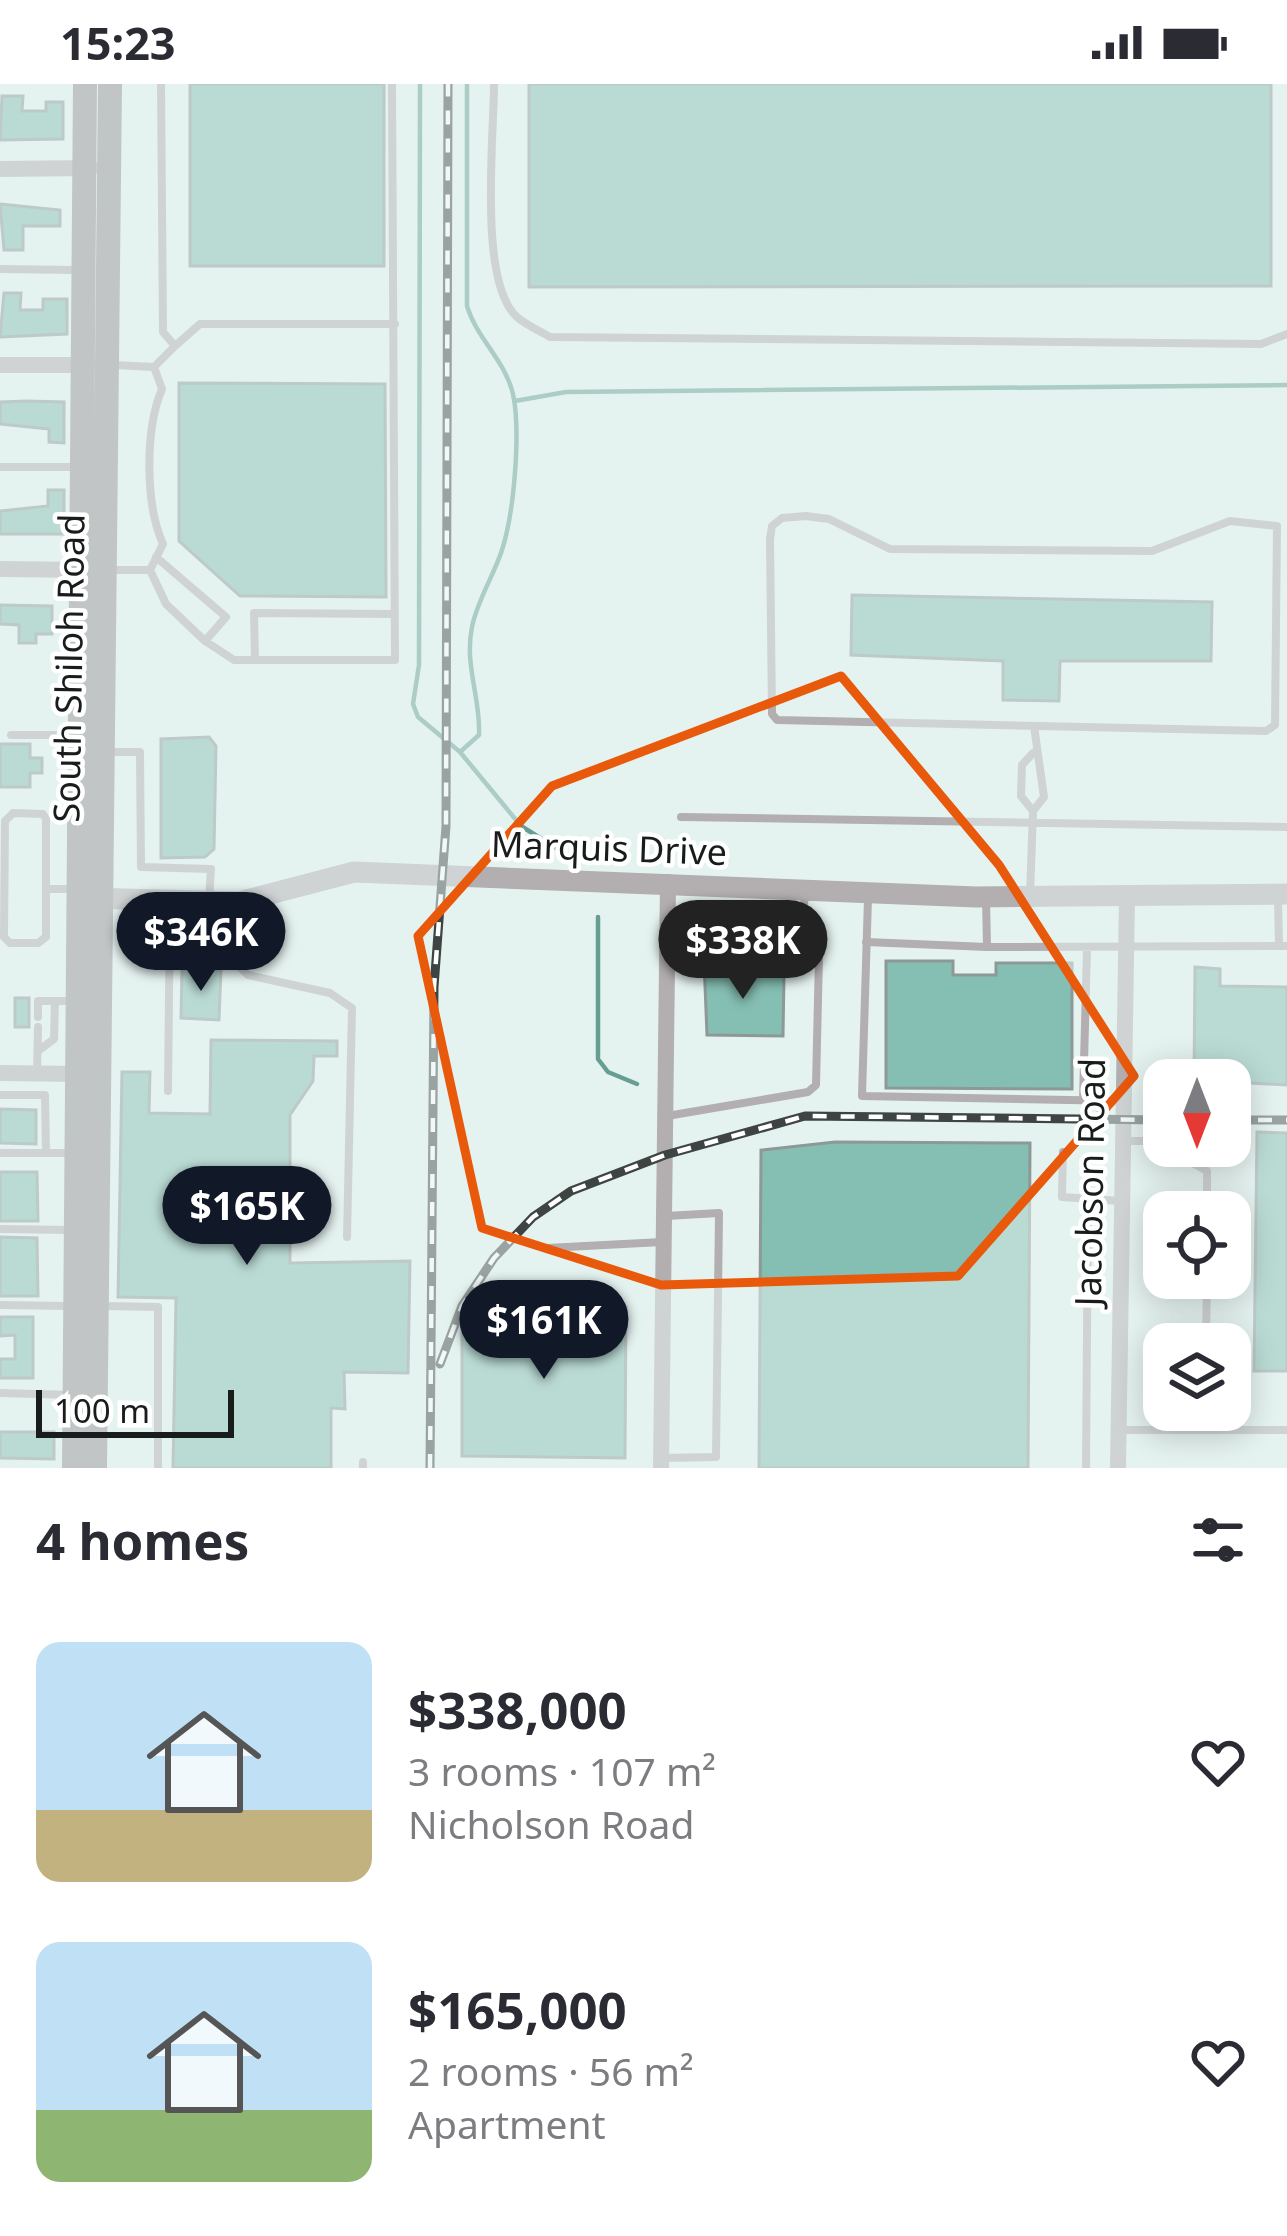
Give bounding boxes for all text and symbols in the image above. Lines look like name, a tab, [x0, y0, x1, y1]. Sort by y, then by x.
text: 15:23	[60, 12, 176, 73]
street label: South Shiloh Road	[41, 513, 96, 823]
street label: Marquis Drive	[490, 819, 728, 876]
pin: $346K	[117, 892, 285, 994]
pin: $338K	[659, 900, 827, 1002]
text: $346K	[143, 904, 259, 957]
text: $338K	[685, 912, 801, 965]
street label: Jacobson Road	[1063, 1057, 1116, 1310]
north arrow	[1143, 1059, 1251, 1167]
map controls	[1143, 1059, 1251, 1431]
pin: $165K	[163, 1166, 331, 1268]
text: $165K	[189, 1178, 305, 1231]
button: locate	[1143, 1191, 1251, 1299]
pin: $161K	[460, 1280, 628, 1382]
text: $161K	[486, 1292, 602, 1345]
button: layers	[1143, 1323, 1251, 1431]
scale bar	[36, 1384, 234, 1437]
text: 100 m	[54, 1388, 150, 1433]
text: 4 homes	[36, 1505, 249, 1575]
icon: filters	[1185, 1507, 1251, 1573]
text: $338,000	[408, 1674, 627, 1744]
icon: home	[132, 1690, 276, 1834]
icon: heart	[1185, 1729, 1251, 1795]
text: 3 rooms · 107 m²	[408, 1744, 716, 1797]
text: Nicholson Road	[408, 1797, 694, 1850]
text: $165,000	[408, 1974, 627, 2044]
icon: home	[132, 1990, 276, 2134]
icon: heart	[1185, 2029, 1251, 2095]
text: 2 rooms · 56 m²	[408, 2044, 694, 2097]
text: Apartment	[408, 2097, 606, 2150]

